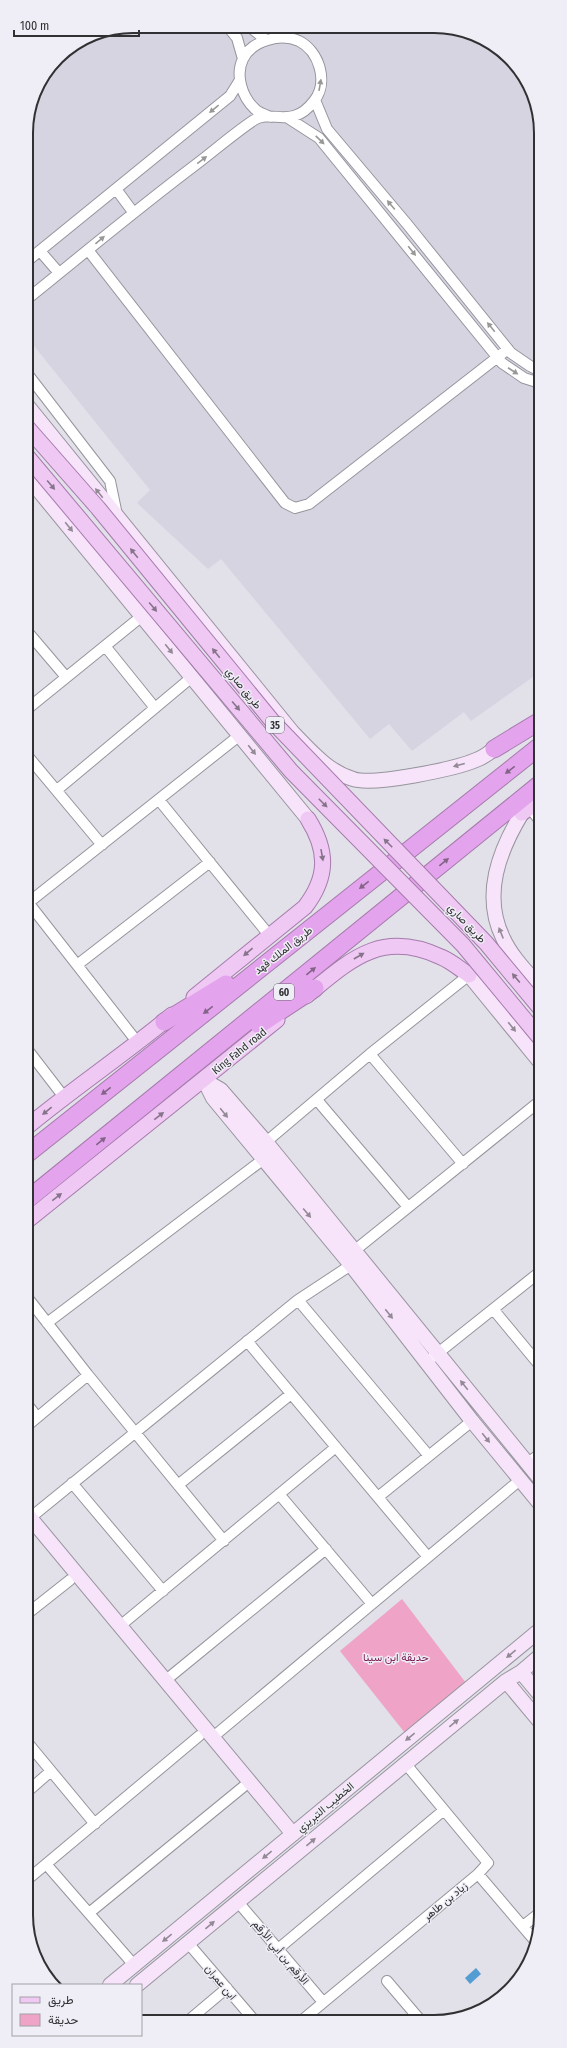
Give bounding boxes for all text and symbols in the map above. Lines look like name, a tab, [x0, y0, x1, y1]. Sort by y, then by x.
scale bar	[14, 12, 139, 38]
text: 100 m	[20, 19, 49, 33]
one-way arrow	[317, 78, 323, 91]
one-way arrow	[209, 104, 220, 113]
one-way arrow	[315, 135, 325, 144]
one-way arrow	[197, 156, 208, 164]
one-way arrow	[387, 199, 396, 210]
one-way arrow	[94, 235, 105, 244]
one-way arrow	[407, 245, 416, 256]
one-way arrow	[486, 322, 495, 333]
one-way arrow	[507, 367, 519, 374]
one-way arrow	[47, 480, 56, 491]
one-way arrow	[94, 487, 103, 498]
one-way arrow	[64, 522, 73, 533]
one-way arrow	[130, 547, 138, 558]
one-way arrow	[148, 601, 157, 612]
one-way arrow	[165, 644, 174, 655]
one-way arrow	[212, 648, 221, 659]
street label: طريق صاري	[221, 665, 264, 714]
one-way arrow	[231, 702, 240, 711]
road number: 35	[266, 717, 284, 733]
one-way arrow	[247, 744, 256, 755]
one-way arrow	[453, 762, 465, 768]
one-way arrow	[504, 765, 515, 774]
one-way arrow	[318, 798, 328, 808]
one-way arrow	[384, 838, 393, 848]
one-way arrow	[319, 849, 325, 861]
one-way arrow	[439, 858, 450, 866]
one-way arrow	[359, 881, 370, 890]
street label: طريق صاري	[443, 901, 489, 948]
street label: طريق الملك فهد	[252, 924, 315, 977]
one-way arrow	[497, 927, 504, 939]
one-way arrow	[242, 948, 253, 957]
one-way arrow	[353, 952, 365, 959]
one-way arrow	[305, 966, 316, 975]
one-way arrow	[511, 973, 520, 984]
road number: 60	[274, 984, 294, 1000]
one-way arrow	[202, 1006, 213, 1014]
one-way arrow	[507, 1021, 516, 1032]
street label: King Fahd road	[209, 1025, 269, 1077]
one-way arrow	[100, 1086, 111, 1095]
one-way arrow	[41, 1106, 52, 1115]
one-way arrow	[220, 1107, 229, 1118]
one-way arrow	[153, 1111, 164, 1120]
one-way arrow	[96, 1136, 107, 1145]
one-way arrow	[52, 1192, 63, 1201]
one-way arrow	[303, 1207, 312, 1218]
one-way arrow	[385, 1308, 393, 1319]
one-way arrow	[459, 1379, 468, 1390]
one-way arrow	[482, 1433, 491, 1444]
one-way arrow	[505, 1650, 516, 1659]
park label: حديقة ابن سينا	[363, 1651, 429, 1664]
one-way arrow	[449, 1719, 459, 1728]
one-way arrow	[405, 1732, 416, 1741]
street label: الخطيب التبريزي	[294, 1780, 359, 1837]
one-way arrow	[305, 1837, 316, 1846]
one-way arrow	[261, 1851, 272, 1860]
street label: زياد بن طاهر	[420, 1879, 470, 1924]
street label: الأرقم بن أبي الأرقم	[247, 1917, 311, 1989]
one-way arrow	[205, 1920, 216, 1929]
one-way arrow	[161, 1934, 172, 1943]
street label: ابن عمران	[202, 1962, 239, 2003]
legend	[12, 1984, 142, 2036]
text: طريق	[48, 1993, 74, 2008]
text: حديقة	[48, 2013, 78, 2027]

